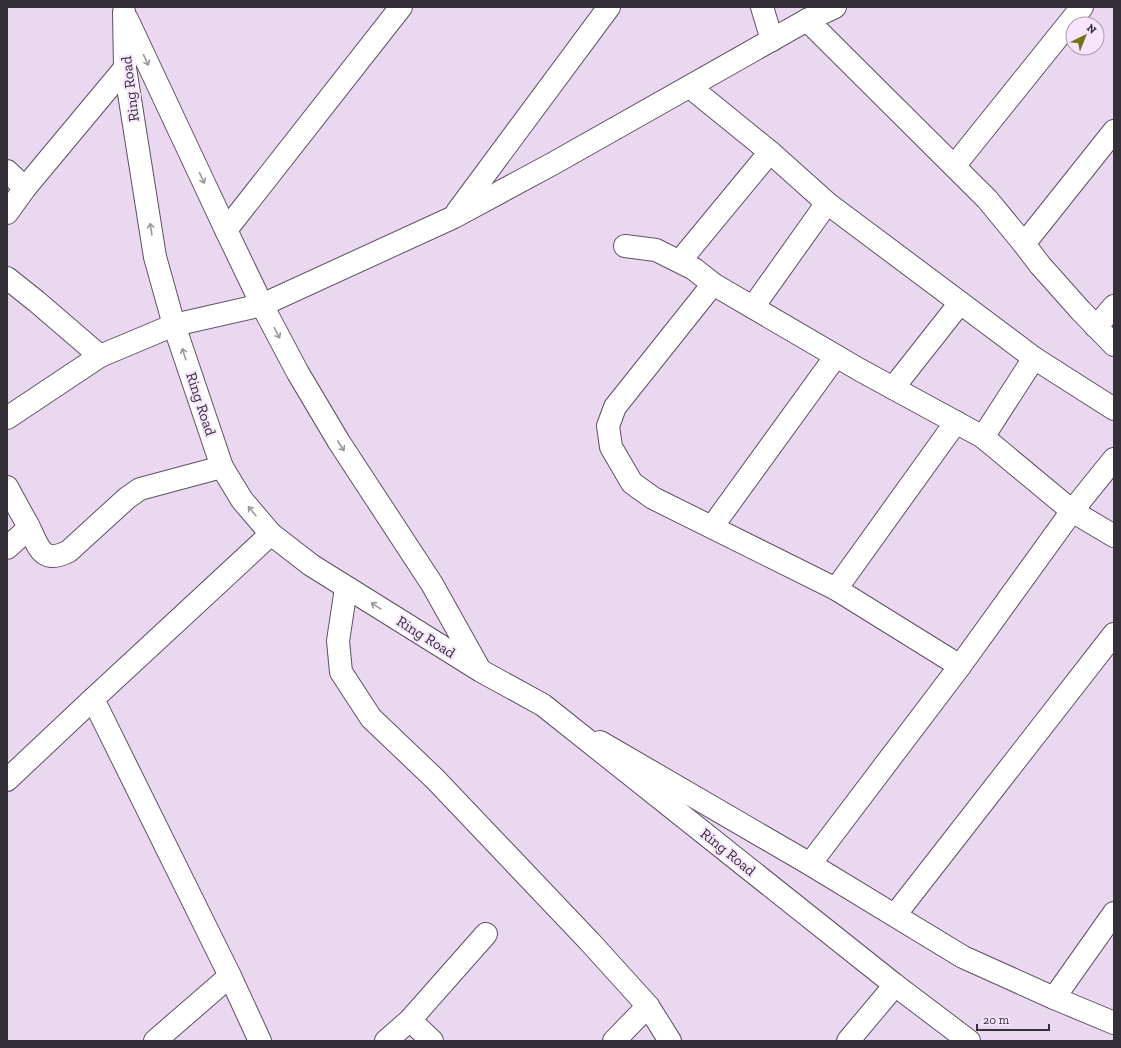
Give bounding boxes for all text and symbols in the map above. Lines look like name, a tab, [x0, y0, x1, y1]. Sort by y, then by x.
north arrow	[1065, 16, 1105, 56]
text: N	[1084, 21, 1099, 37]
street label: Ring Road	[117, 54, 143, 123]
one-way arrow	[143, 54, 151, 66]
one-way arrow	[199, 172, 206, 184]
one-way arrow	[147, 223, 155, 236]
one-way arrow	[274, 326, 281, 338]
one-way arrow	[180, 348, 187, 361]
street label: Ring Road	[182, 370, 220, 439]
one-way arrow	[337, 440, 345, 451]
one-way arrow	[247, 505, 256, 516]
one-way arrow	[370, 602, 382, 610]
street label: Ring Road	[393, 612, 459, 663]
street label: Ring Road	[697, 824, 760, 880]
scale bar	[977, 1006, 1049, 1032]
text: 20 m	[983, 1013, 1010, 1027]

